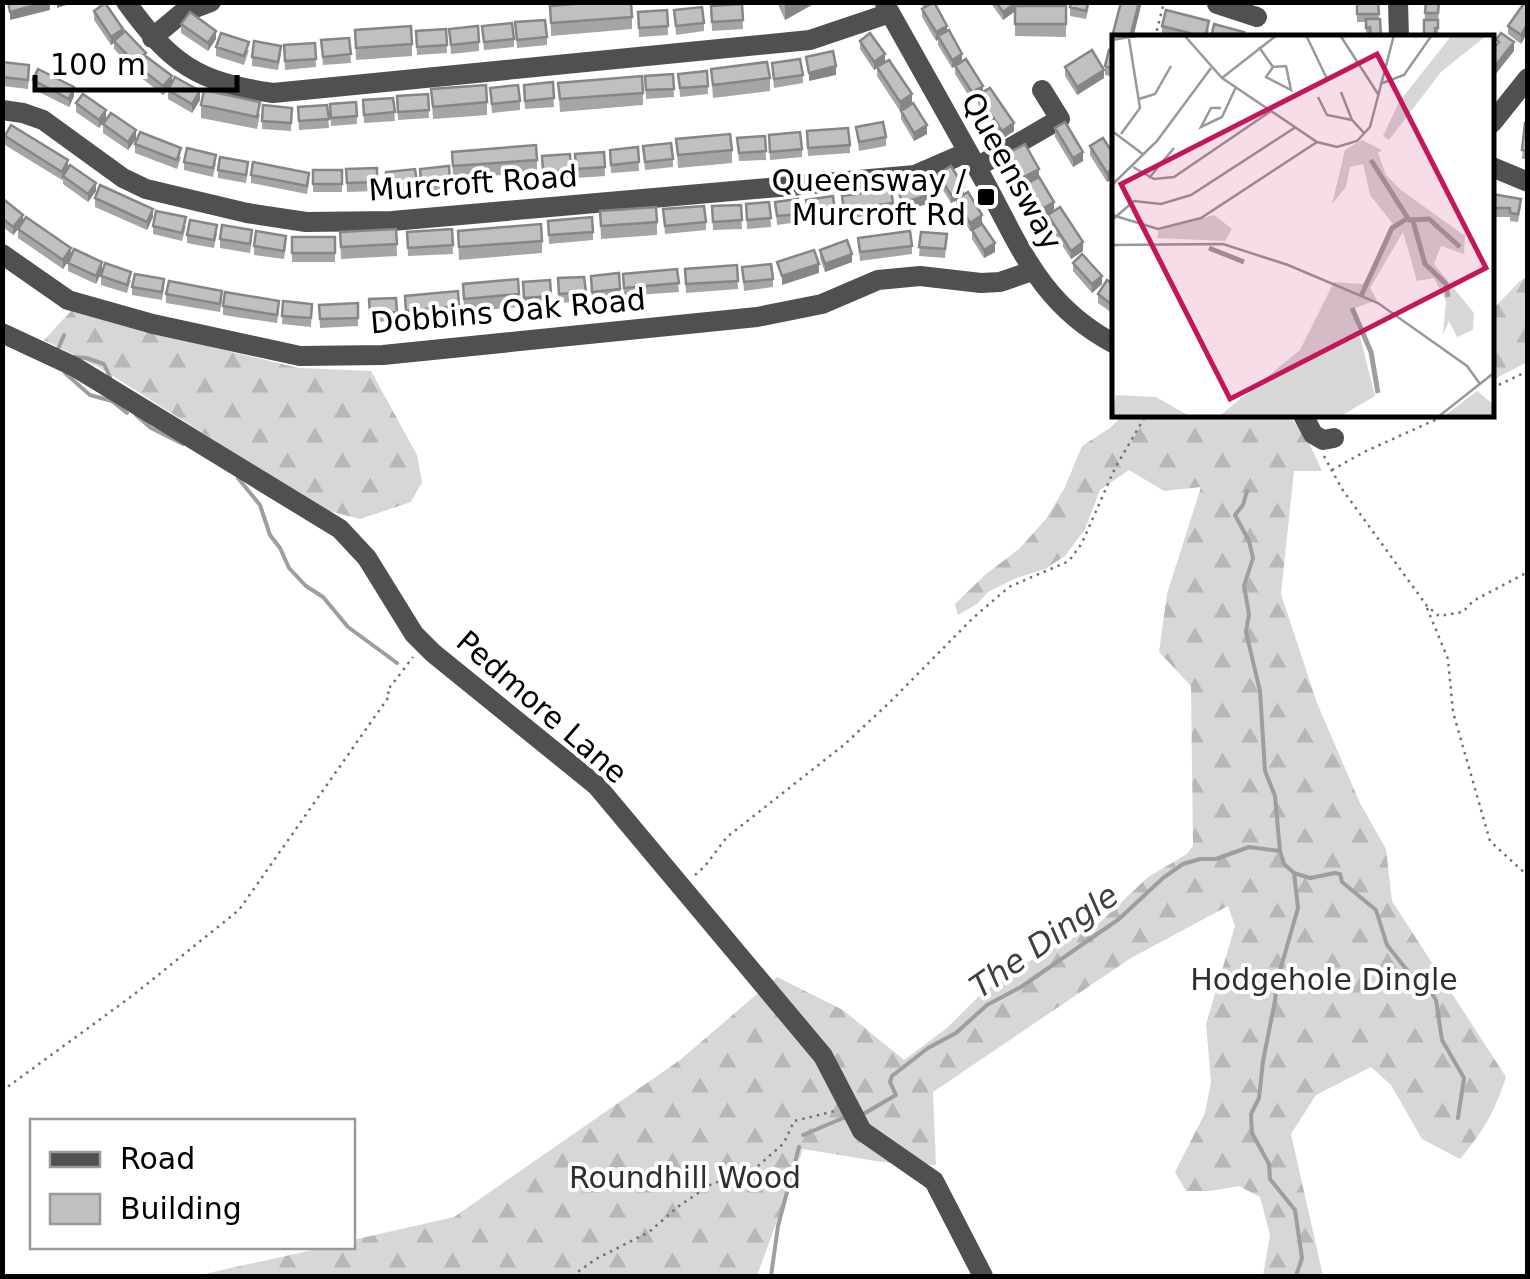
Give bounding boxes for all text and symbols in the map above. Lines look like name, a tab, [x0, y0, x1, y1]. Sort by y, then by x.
scale bar	[35, 30, 238, 92]
inset map	[1112, 35, 1495, 418]
text: 100 m	[50, 47, 146, 82]
street label: Queensway	[954, 86, 1070, 256]
street label: Murcroft Road	[367, 158, 579, 208]
place label: Queensway / Murcroft Rd	[771, 163, 967, 232]
marker: Queensway / Murcroft Rd	[975, 186, 997, 208]
street label: Dobbins Oak Road	[369, 282, 647, 340]
street label: Pedmore Lane	[450, 623, 634, 791]
water label: The Dingle	[962, 876, 1126, 1006]
park label: Hodgehole Dingle	[1190, 962, 1458, 997]
legend	[30, 1119, 355, 1249]
text: Road	[120, 1141, 195, 1176]
park label: Roundhill Wood	[569, 1160, 801, 1195]
text: Building	[120, 1191, 242, 1226]

